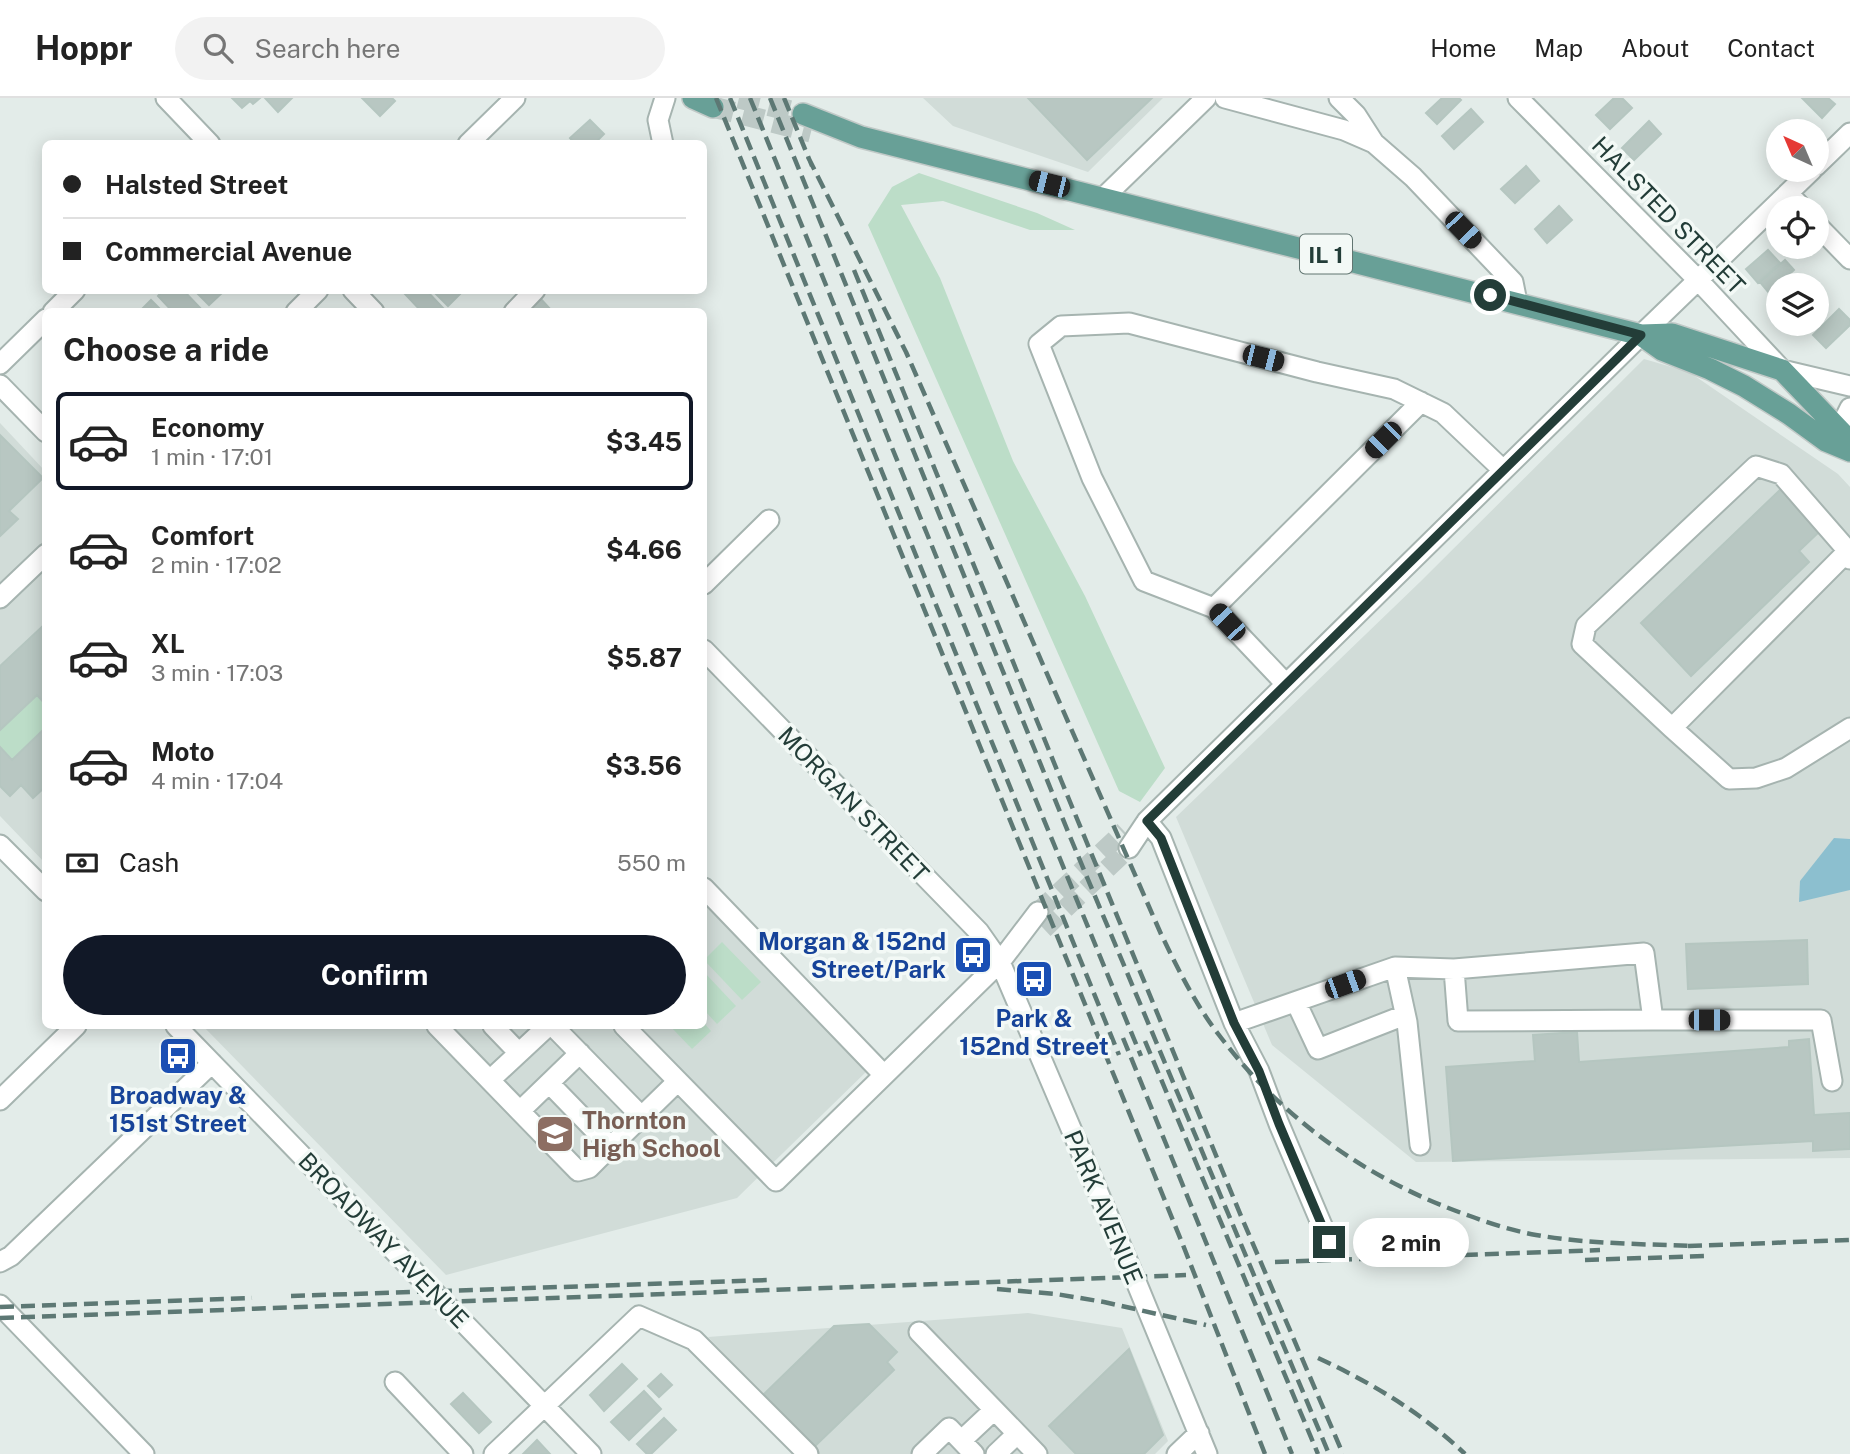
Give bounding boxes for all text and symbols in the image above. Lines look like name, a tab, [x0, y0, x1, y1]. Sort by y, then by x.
search box	[175, 17, 665, 80]
text: Hoppr	[35, 29, 133, 67]
icon: search	[199, 29, 237, 67]
text: Search here	[255, 33, 401, 64]
text: Home	[1430, 34, 1496, 62]
text: Map	[1534, 34, 1583, 62]
text: About	[1621, 34, 1689, 62]
text: Contact	[1727, 34, 1815, 62]
north arrow	[1766, 119, 1829, 182]
map controls	[1766, 119, 1829, 336]
street label: HALSTED STREET	[1587, 131, 1751, 299]
text: Halsted Street	[105, 169, 288, 200]
car	[1027, 169, 1072, 199]
button: locate	[1766, 196, 1829, 259]
car	[1441, 208, 1486, 252]
road number: IL 1	[1300, 234, 1352, 274]
text: Commercial Avenue	[105, 236, 352, 267]
button: layers	[1766, 273, 1829, 336]
route start	[1474, 279, 1506, 311]
text: Choose a ride	[63, 331, 269, 368]
car	[1241, 343, 1286, 373]
icon: car	[67, 410, 130, 473]
text: Economy	[151, 412, 264, 443]
car	[1361, 418, 1406, 462]
text: $3.45	[606, 426, 682, 457]
text: 1 min · 17:01	[151, 443, 273, 470]
icon: car	[67, 518, 130, 581]
text: Comfort	[151, 520, 254, 551]
text: $4.66	[606, 534, 682, 565]
text: 2 min · 17:02	[151, 551, 282, 578]
car	[1205, 599, 1250, 645]
icon: car	[67, 626, 130, 689]
text: XL	[151, 628, 185, 659]
text: $5.87	[606, 642, 682, 673]
text: 3 min · 17:03	[151, 659, 283, 686]
street label: MORGAN STREET	[773, 721, 935, 887]
icon: car	[67, 734, 130, 797]
text: Moto	[151, 736, 214, 767]
text: $3.56	[605, 750, 682, 781]
text: 4 min · 17:04	[151, 767, 283, 794]
icon: cash	[63, 844, 101, 882]
text: Cash	[119, 847, 179, 878]
text: 550 m	[617, 849, 686, 876]
place label: Morgan & 152nd Street/Park	[758, 927, 946, 983]
bus stop icon: Morgan & 152nd Street/Park	[952, 934, 994, 976]
button: Confirm	[63, 935, 686, 1015]
bus stop icon: Park & 152nd Street	[1013, 958, 1055, 1000]
car	[1322, 967, 1369, 1001]
place label: Park & 152nd Street	[959, 1004, 1109, 1060]
car	[1689, 1010, 1731, 1031]
bus stop icon: Broadway & 151st Street	[157, 1035, 199, 1077]
place label: Broadway & 151st Street	[109, 1081, 247, 1137]
place label: Thornton High School	[582, 1106, 721, 1162]
school or university icon: Thornton High School	[534, 1113, 576, 1155]
street label: PARK AVENUE	[1059, 1126, 1149, 1288]
street label: BROADWAY AVENUE	[293, 1147, 475, 1333]
callout: 2 min	[1354, 1218, 1469, 1266]
route end	[1313, 1226, 1345, 1258]
text: 2 min	[1381, 1229, 1441, 1256]

